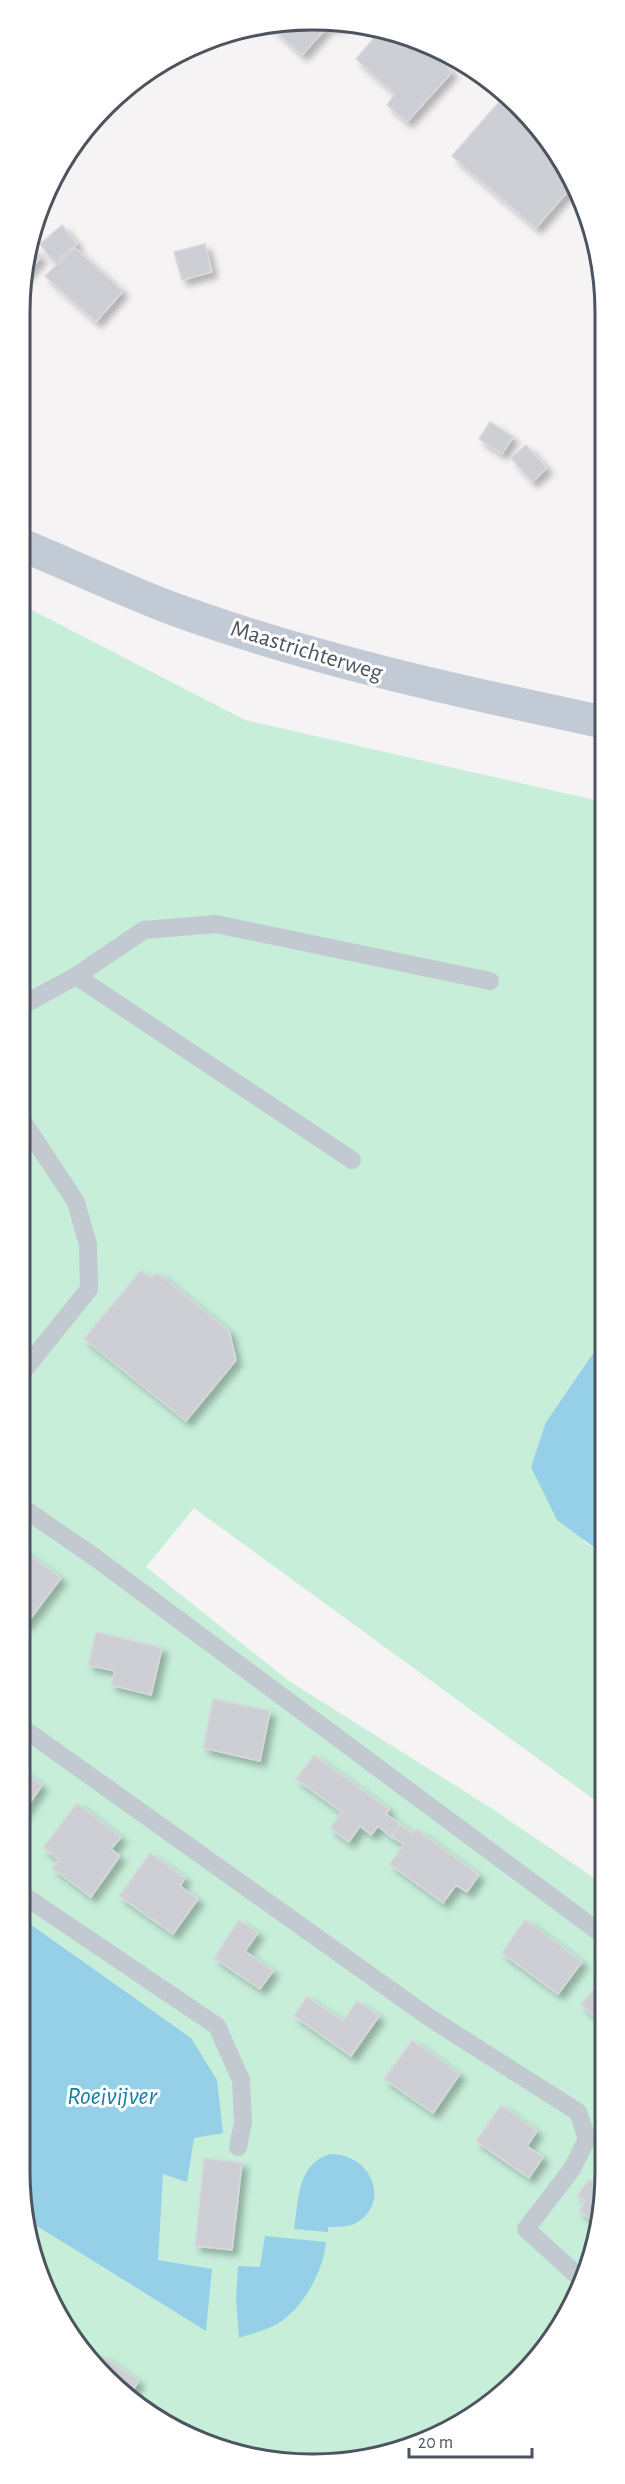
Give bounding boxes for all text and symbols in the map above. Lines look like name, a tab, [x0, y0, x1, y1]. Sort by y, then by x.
street label: Maastrichterweg	[228, 616, 386, 686]
water label: Roeivijver	[67, 2083, 158, 2109]
scale bar	[409, 2421, 532, 2459]
text: 20 m	[418, 2434, 453, 2452]

